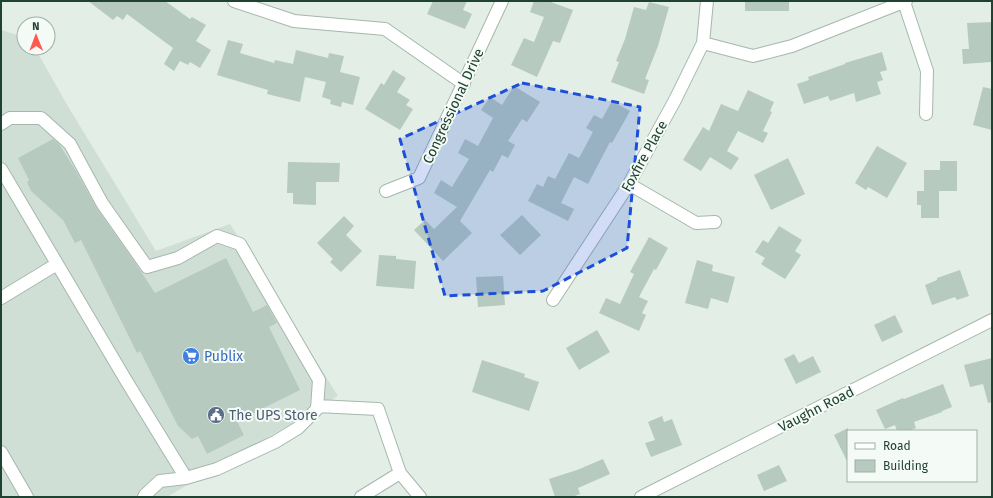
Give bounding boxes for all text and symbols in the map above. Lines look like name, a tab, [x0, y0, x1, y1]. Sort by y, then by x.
north arrow	[16, 16, 56, 56]
text: N	[32, 20, 40, 33]
street label: Congressional Drive	[419, 46, 488, 167]
street label: Foxfire Place	[618, 117, 671, 195]
supermarket icon: Publix	[181, 346, 201, 366]
place label: Publix	[204, 348, 243, 365]
street label: Vaughn Road	[776, 383, 857, 436]
public building icon: The UPS Store	[206, 405, 226, 425]
place label: The UPS Store	[229, 407, 318, 424]
legend	[847, 430, 977, 482]
text: Road	[883, 439, 911, 453]
text: Building	[883, 459, 929, 473]

